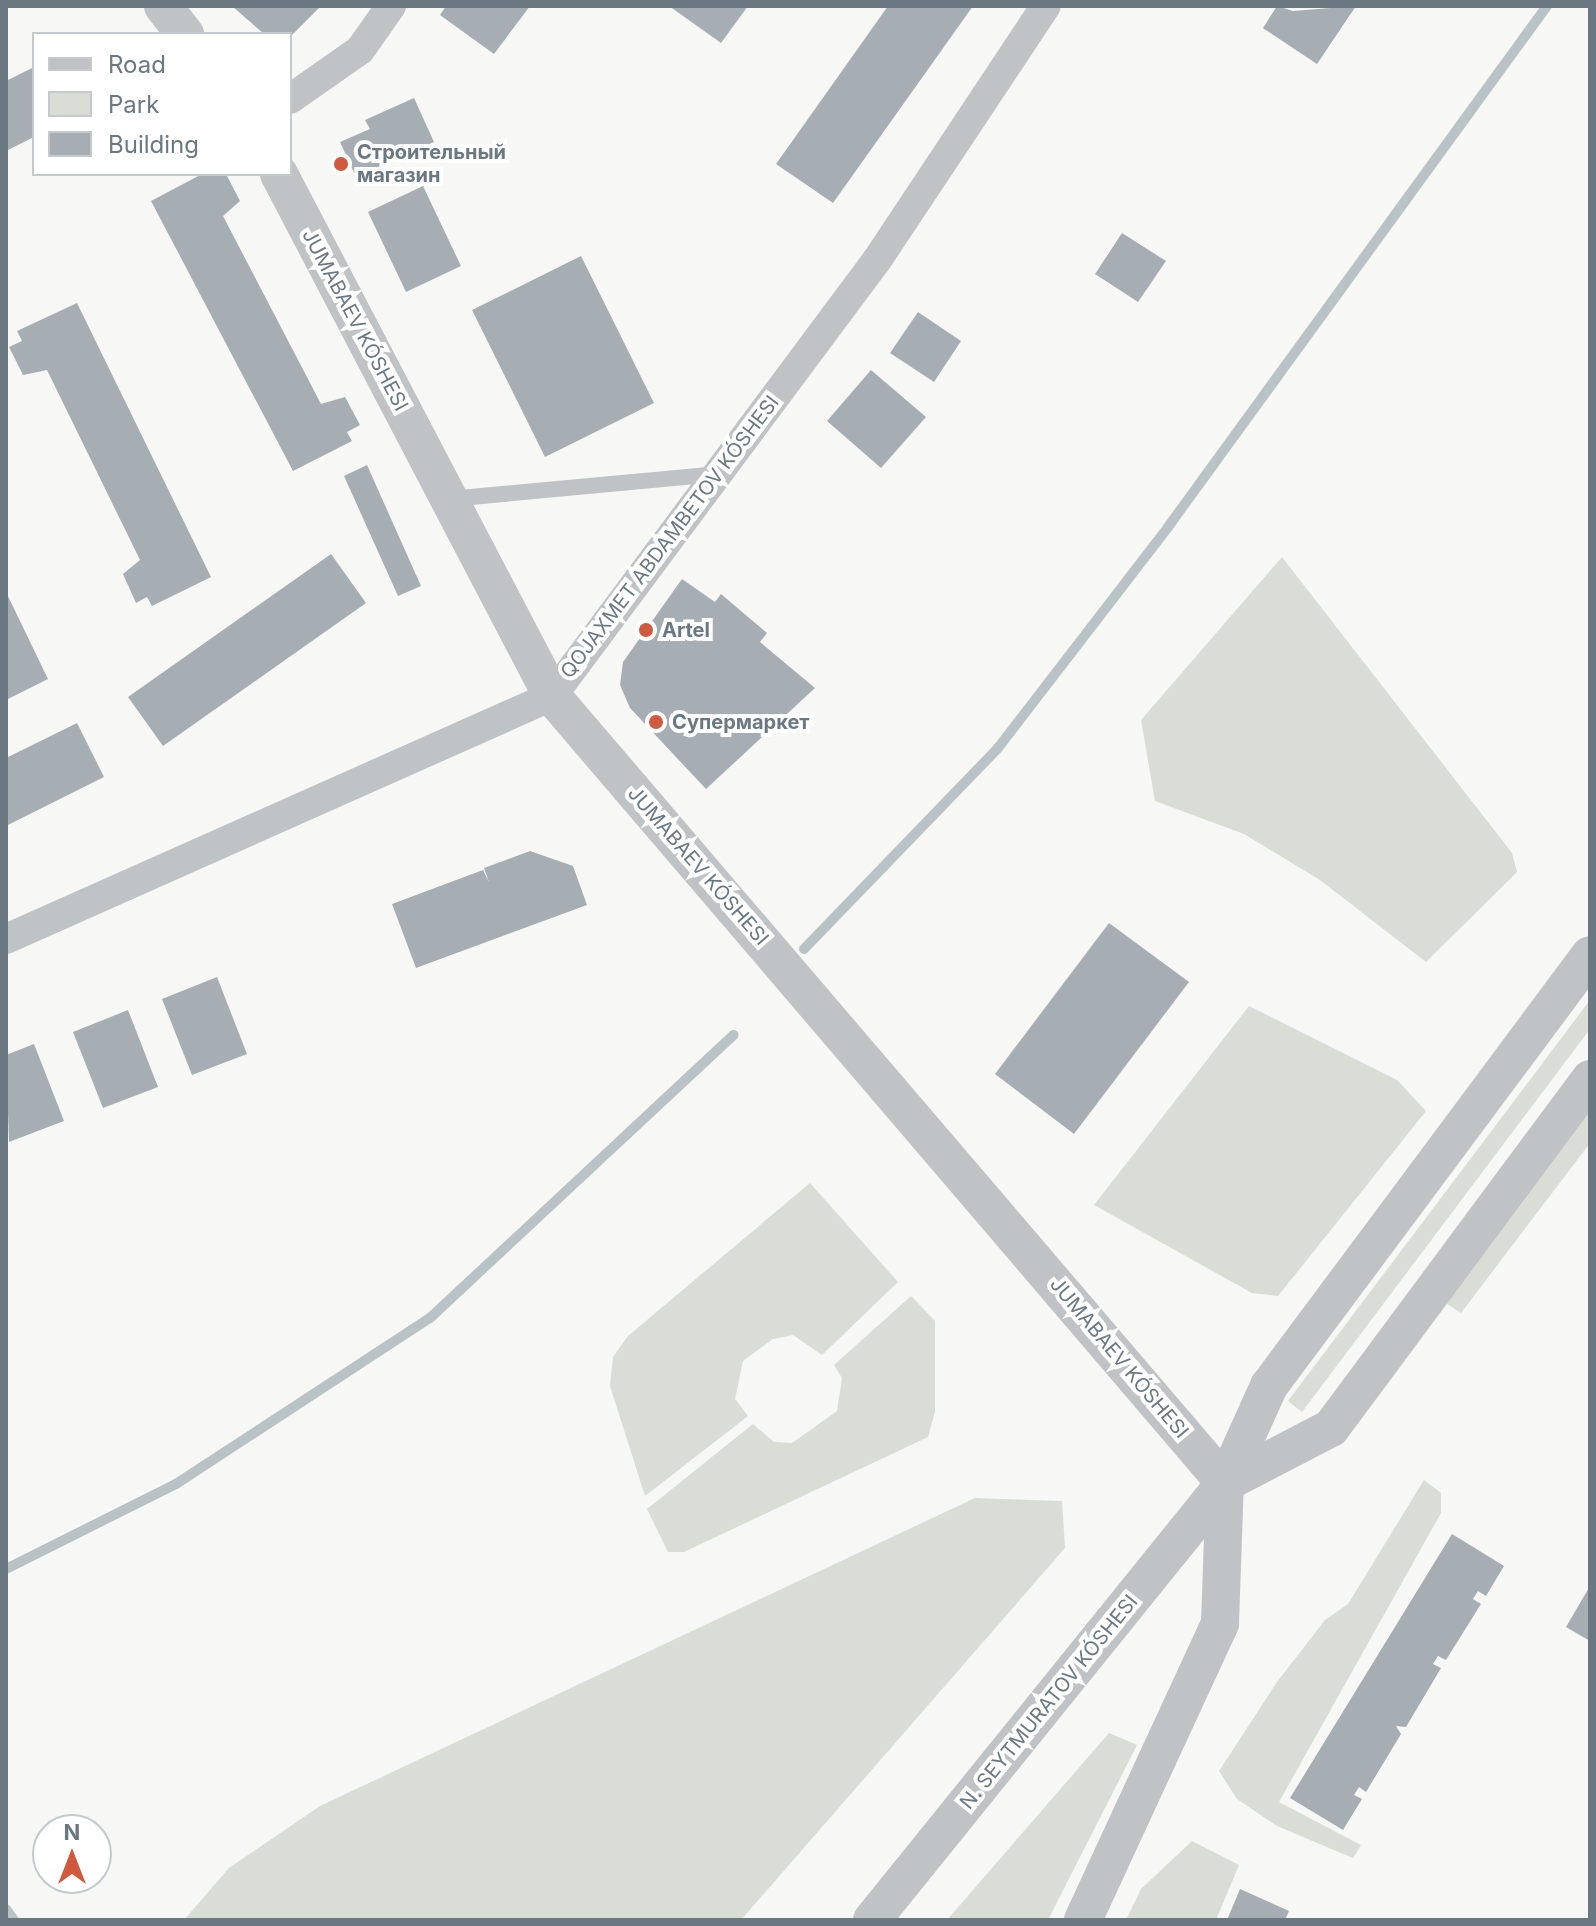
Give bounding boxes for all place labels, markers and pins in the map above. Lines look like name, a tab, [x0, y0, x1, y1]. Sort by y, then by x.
place label: Строительный магазин	[357, 140, 506, 187]
marker: Строительный магазин	[332, 155, 350, 173]
place label: Artel	[662, 618, 710, 642]
marker: Artel	[637, 621, 655, 639]
place label: Супермаркет	[672, 710, 810, 734]
marker: Супермаркет	[647, 713, 665, 731]

